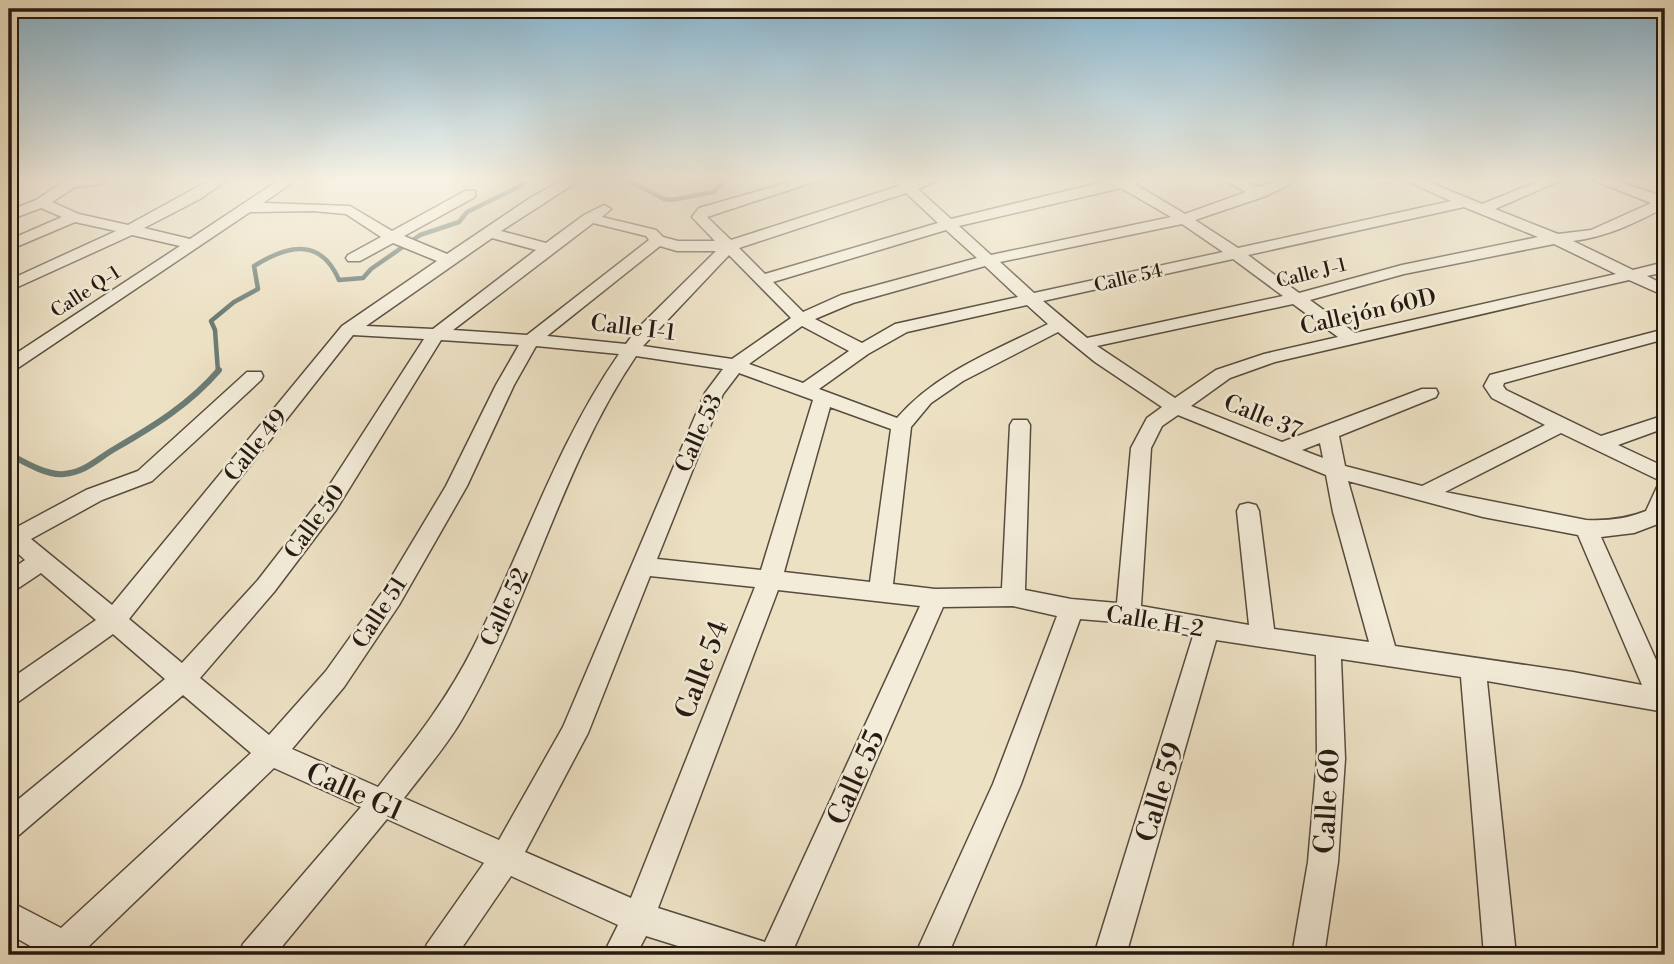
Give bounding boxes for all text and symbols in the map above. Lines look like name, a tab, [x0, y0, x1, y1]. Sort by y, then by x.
street label: Calle J-1	[1274, 253, 1349, 293]
street label: Calle 54	[1092, 258, 1165, 297]
street label: Calle Q-1	[46, 261, 125, 323]
street label: Callejón 60D	[1298, 283, 1439, 341]
street label: Calle I-1	[589, 309, 677, 347]
street label: Calle 37	[1220, 389, 1306, 445]
street label: Calle 53	[669, 390, 729, 477]
street label: Calle 49	[218, 404, 293, 487]
street label: Calle 50	[278, 479, 351, 564]
street label: Calle 52	[475, 564, 535, 651]
street label: Calle 51	[346, 571, 413, 654]
street label: Calle H-2	[1104, 600, 1205, 643]
street label: Calle 54	[668, 615, 737, 724]
street label: Calle 55	[820, 724, 893, 831]
street label: Calle 59	[1129, 738, 1192, 846]
street label: Calle 60	[1307, 748, 1348, 855]
street label: Calle G1	[300, 756, 408, 829]

